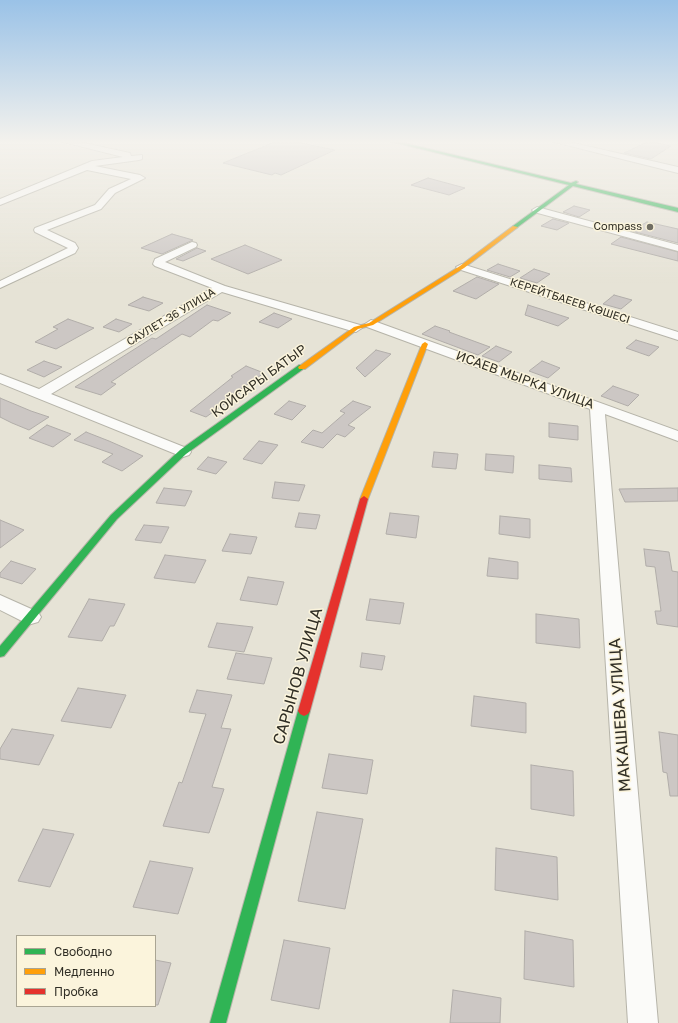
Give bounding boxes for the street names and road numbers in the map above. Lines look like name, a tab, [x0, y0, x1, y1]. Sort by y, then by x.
street label: КЕРЕЙТБАЕЕВ КӨШЕСІ	[508, 275, 632, 327]
street label: САУЛЕТ-36 УЛИЦА	[124, 285, 218, 349]
street label: ҚОЙСАРЫ БАТЫР	[209, 341, 309, 421]
street label: ИСАЕВ МЫРКА УЛИЦА	[454, 348, 596, 412]
street label: САРЫНОВ УЛИЦА	[269, 605, 327, 747]
street label: МАКАШЕВА УЛИЦА	[605, 638, 635, 792]

